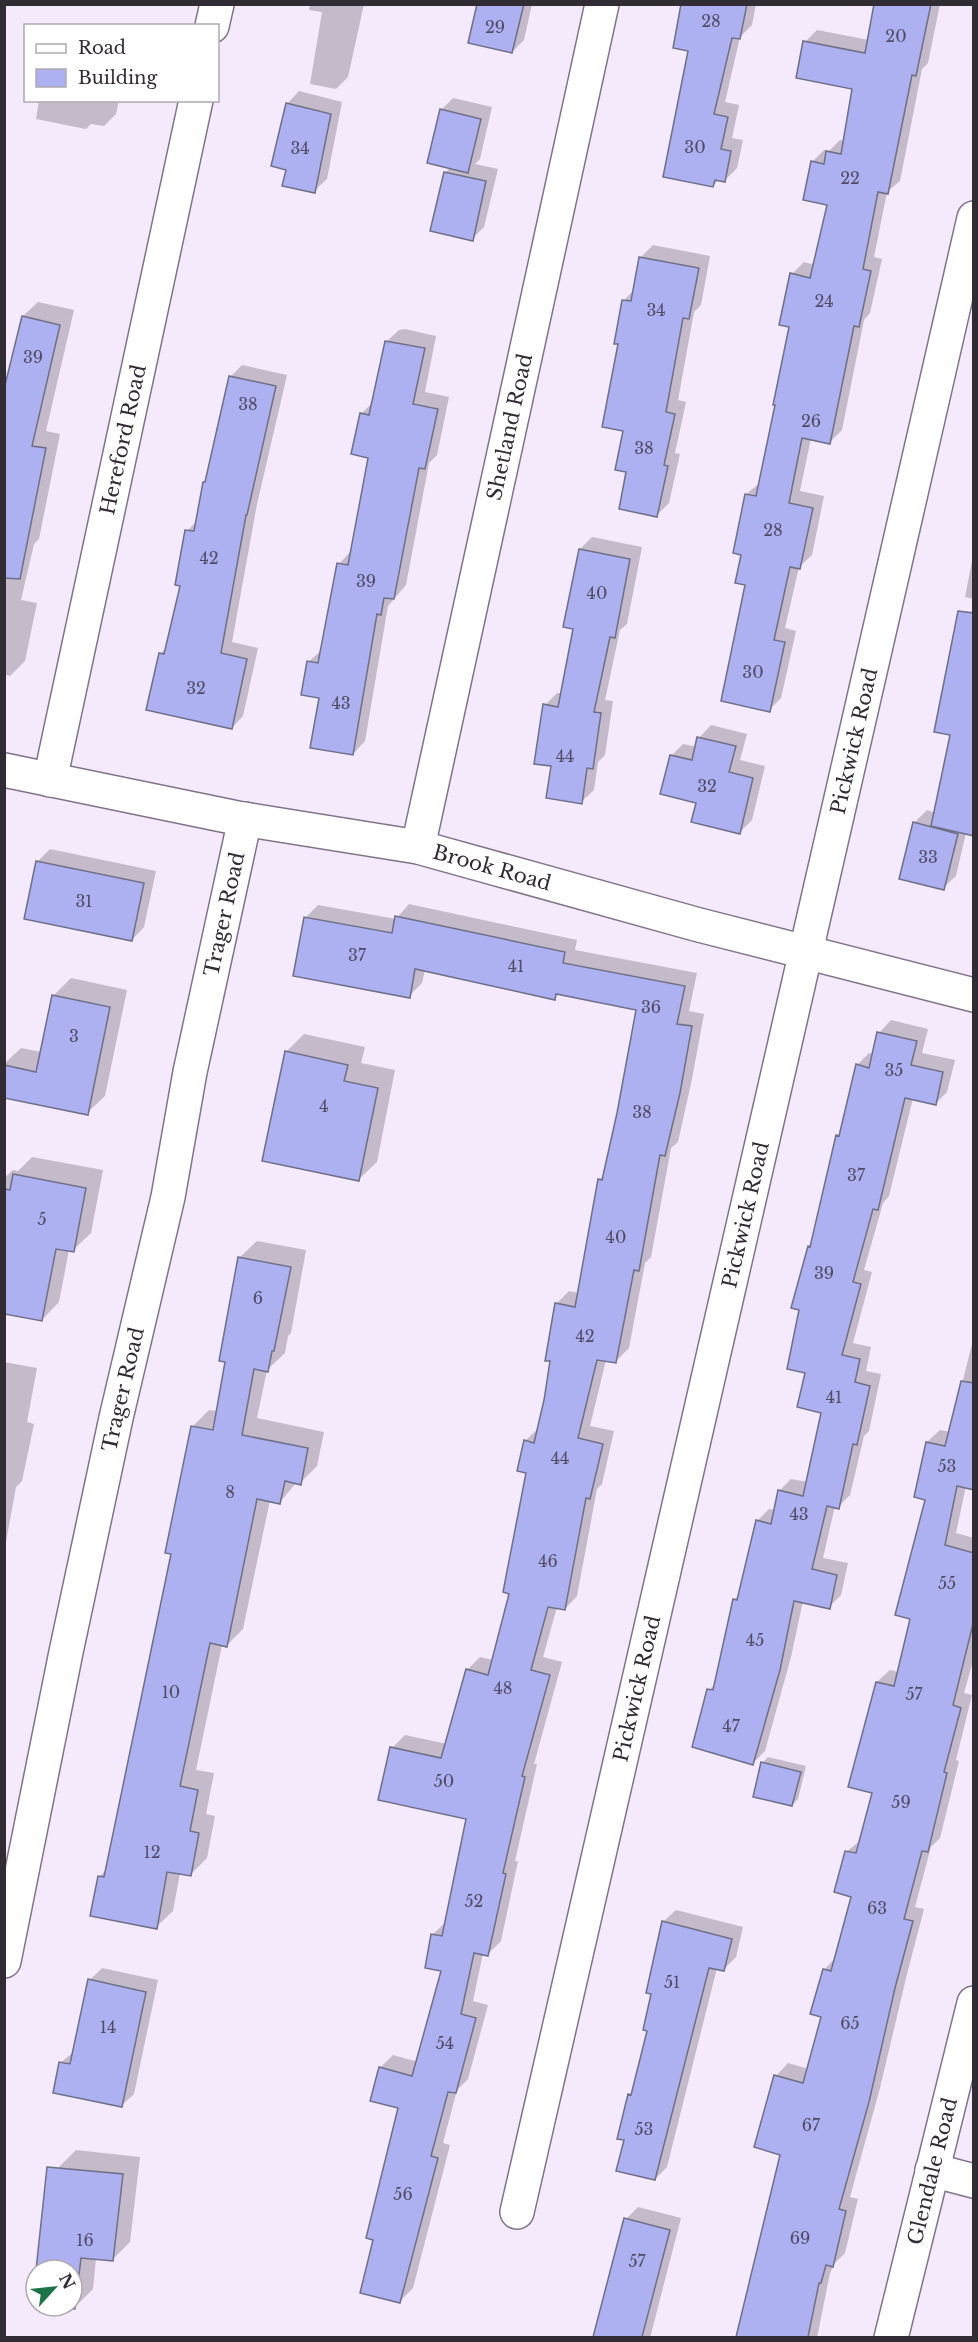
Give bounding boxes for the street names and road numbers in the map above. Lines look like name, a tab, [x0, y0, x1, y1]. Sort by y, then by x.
street label: Shetland Road	[482, 351, 537, 503]
street label: Hereford Road	[95, 362, 151, 517]
street label: Pickwick Road	[826, 666, 882, 817]
street label: Brook Road	[430, 840, 554, 895]
street label: Trager Road	[199, 850, 250, 979]
street label: Pickwick Road	[717, 1139, 774, 1290]
street label: Trager Road	[97, 1325, 149, 1454]
street label: Pickwick Road	[609, 1613, 665, 1764]
street label: Glendale Road	[903, 2095, 962, 2247]

